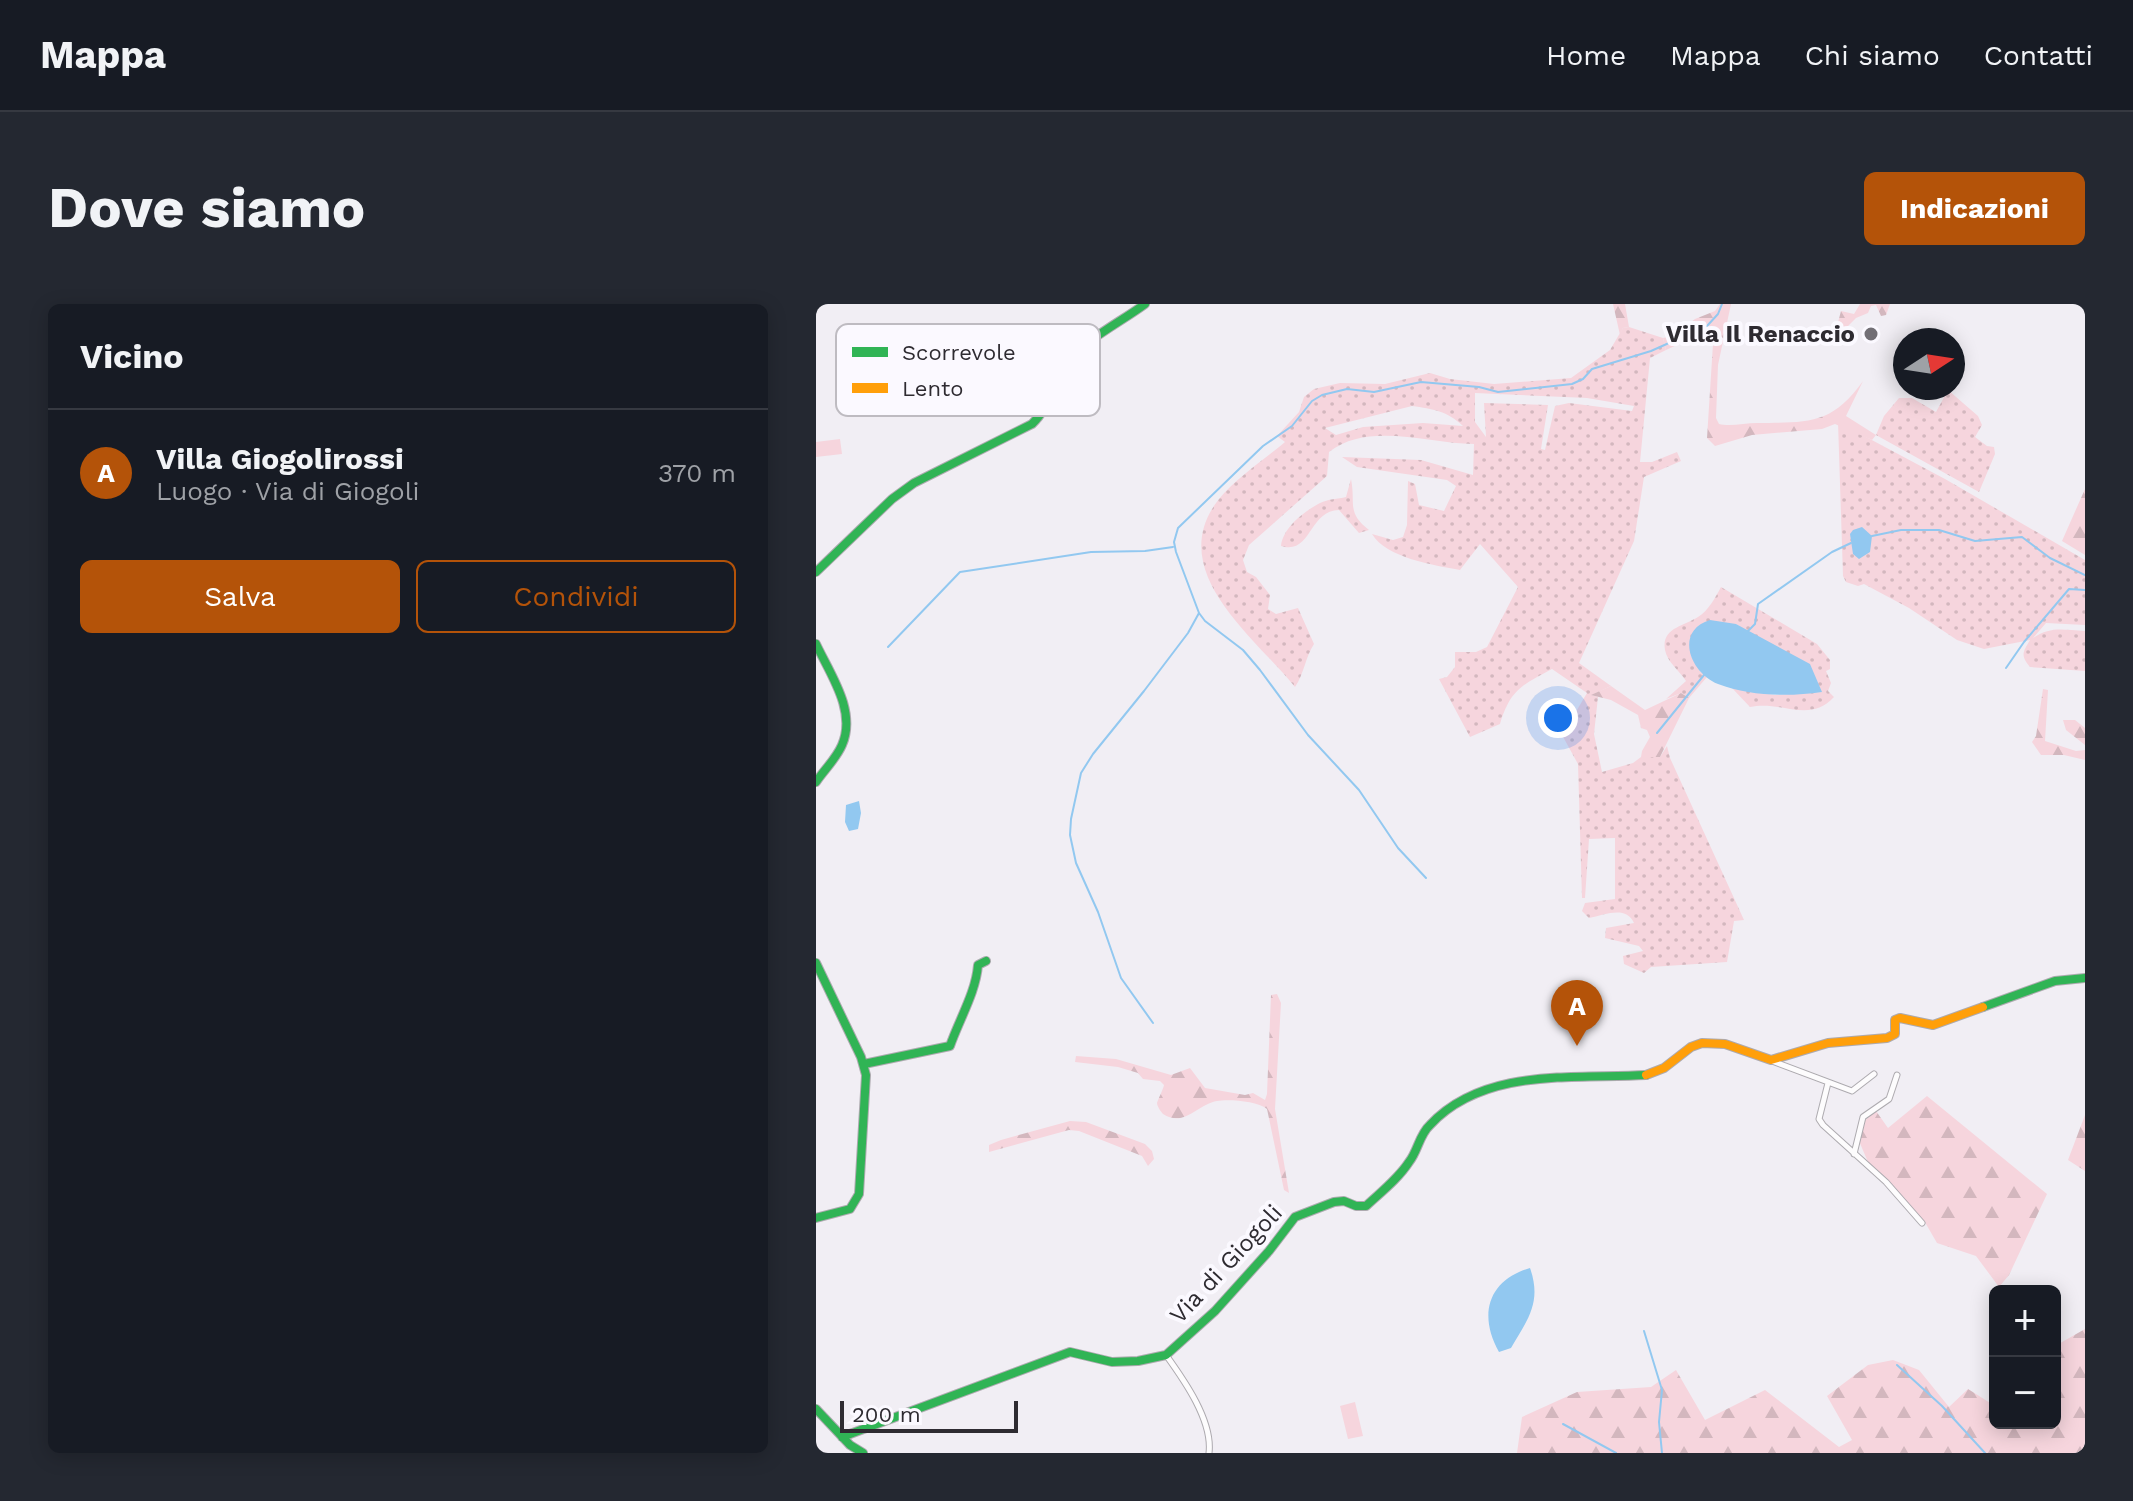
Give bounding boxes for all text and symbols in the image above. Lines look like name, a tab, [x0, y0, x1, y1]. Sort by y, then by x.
text: Mappa	[40, 33, 166, 77]
text: Home	[1546, 39, 1626, 72]
text: Mappa	[1670, 39, 1761, 72]
text: Chi siamo	[1805, 39, 1940, 72]
text: Contatti	[1984, 39, 2093, 72]
button: Indicazioni	[1864, 172, 2085, 245]
text: Dove siamo	[48, 175, 365, 241]
place label: Villa Il Renaccio	[1666, 320, 1855, 348]
legend	[836, 324, 1100, 416]
marker: Villa Il Renaccio	[1862, 325, 1880, 343]
north arrow	[1893, 328, 1965, 400]
text: Vicino	[80, 336, 184, 376]
text: Scorrevole	[902, 340, 1016, 365]
text: Lento	[902, 376, 963, 401]
text: Villa Giogolirossi	[156, 441, 404, 476]
text: A	[97, 458, 115, 488]
text: 370 m	[658, 458, 736, 488]
text: Luogo · Via di Giogoli	[156, 476, 420, 506]
button: Salva	[80, 560, 400, 633]
button: Condividi	[416, 560, 736, 633]
your location	[1538, 698, 1578, 738]
pin: A	[1551, 980, 1603, 1046]
street label: Via di Giogoli	[1164, 1199, 1288, 1329]
map controls	[1989, 1285, 2061, 1429]
button: +	[1989, 1285, 2061, 1357]
button: −	[1989, 1357, 2061, 1429]
scale bar	[840, 1397, 1018, 1433]
text: 200 m	[852, 1402, 921, 1427]

